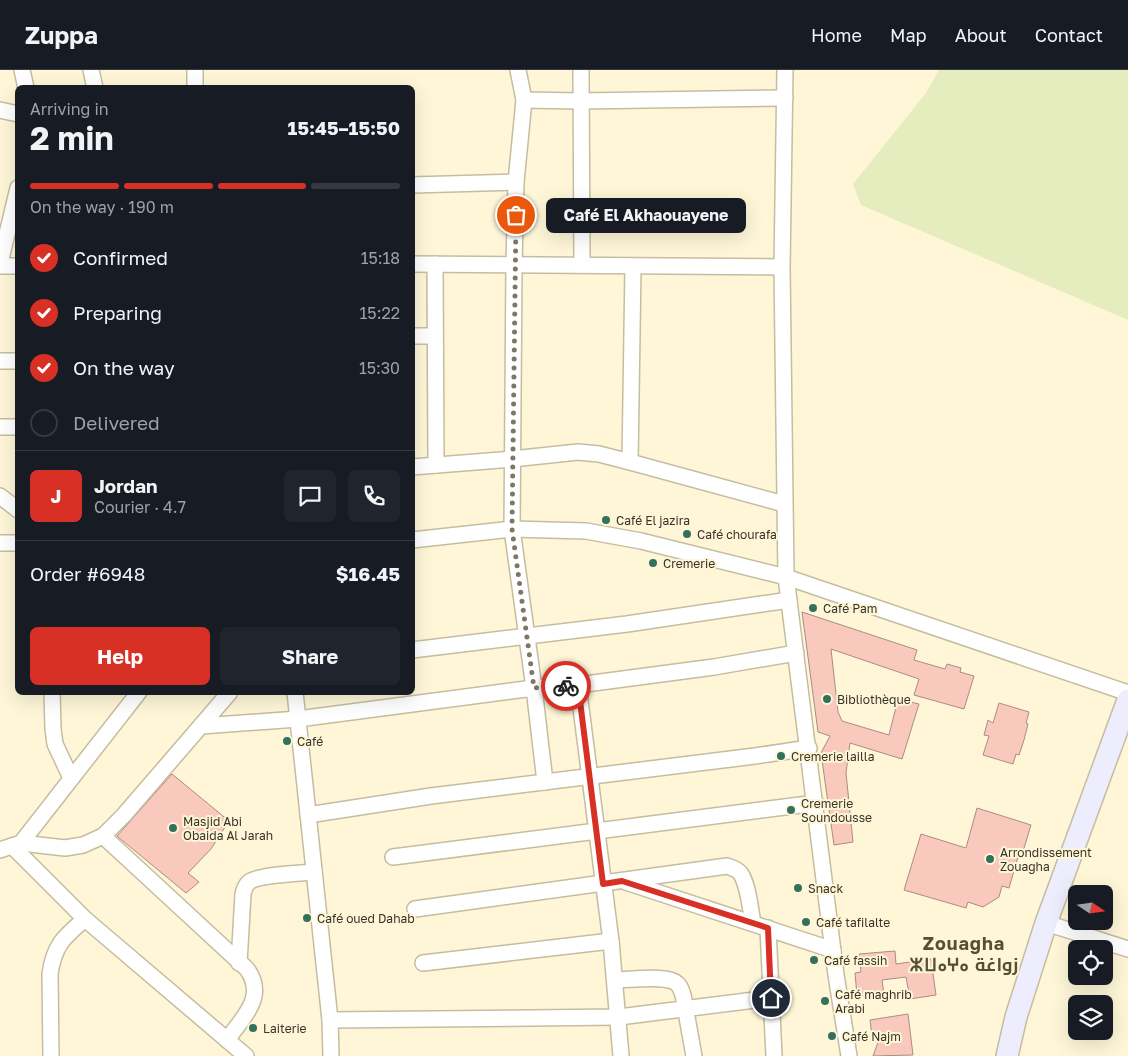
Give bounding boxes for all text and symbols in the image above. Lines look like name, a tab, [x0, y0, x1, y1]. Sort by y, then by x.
text: Zuppa	[25, 20, 98, 49]
text: Home	[811, 24, 862, 46]
text: Map	[890, 24, 927, 46]
text: About	[955, 24, 1007, 46]
text: Contact	[1035, 24, 1103, 46]
text: Arriving in	[30, 99, 109, 119]
text: 15:45–15:50	[288, 116, 400, 139]
text: 2 min	[30, 119, 114, 157]
pin	[495, 194, 537, 236]
text: On the way · 190 m	[30, 197, 174, 217]
callout: Café El Akhaouayene	[546, 198, 746, 232]
icon: bag	[502, 201, 530, 229]
text: Café El Akhaouayene	[564, 205, 728, 225]
icon: check	[30, 244, 58, 272]
text: Confirmed	[73, 246, 168, 269]
text: 15:18	[361, 248, 400, 268]
icon: check	[30, 299, 58, 327]
text: Preparing	[73, 301, 162, 324]
text: 15:22	[360, 303, 400, 323]
icon: check	[30, 354, 58, 382]
text: On the way	[73, 356, 175, 379]
text: 15:30	[359, 358, 400, 378]
text: Delivered	[73, 411, 160, 434]
button: chat	[284, 470, 336, 522]
button: phone	[348, 470, 400, 522]
text: Jordan	[94, 474, 158, 497]
text: J	[51, 484, 61, 507]
text: Courier · 4.7	[94, 497, 186, 517]
place label: Café El jazira	[616, 513, 690, 528]
marker: Café El jazira	[600, 514, 612, 526]
place label: Café chourafa	[697, 527, 777, 542]
marker: Café chourafa	[681, 528, 693, 540]
place label: Cremerie	[663, 556, 715, 571]
marker: Cremerie	[647, 557, 659, 569]
text: Order #6948	[30, 562, 145, 585]
text: $16.45	[336, 562, 400, 585]
place label: Café Pam	[823, 601, 877, 616]
marker: Café Pam	[807, 602, 819, 614]
button: Help	[30, 627, 210, 685]
button: Share	[220, 627, 400, 685]
courier	[541, 661, 591, 711]
icon: bike	[552, 672, 580, 700]
place label: Bibliothèque	[837, 692, 911, 707]
marker: Bibliothèque	[821, 693, 833, 705]
place label: Café	[297, 734, 323, 749]
marker: Café	[281, 735, 293, 747]
place label: Cremerie lailla	[791, 749, 874, 764]
marker: Cremerie lailla	[775, 750, 787, 762]
place label: Cremerie Soundousse	[801, 796, 872, 825]
marker: Cremerie Soundousse	[785, 804, 797, 816]
place label: Masjid Abi Obaida Al Jarah	[183, 814, 273, 843]
marker: Masjid Abi Obaida Al Jarah	[167, 822, 179, 834]
place label: Arrondissement Zouagha	[1000, 845, 1092, 874]
marker: Arrondissement Zouagha	[984, 853, 996, 865]
place label: Snack	[808, 881, 843, 896]
marker: Snack	[792, 882, 804, 894]
north arrow	[1068, 885, 1112, 930]
map controls	[1068, 885, 1113, 1040]
place label: Café oued Dahab	[317, 911, 415, 926]
marker: Café oued Dahab	[301, 912, 313, 924]
place label: Café tafilalte	[816, 915, 890, 930]
marker: Café tafilalte	[800, 916, 812, 928]
district label: Zouagha ⵣⵡⴰⵖⴰ زواغة	[910, 932, 1018, 976]
button: locate	[1068, 940, 1113, 985]
place label: Café fassih	[824, 953, 887, 968]
marker: Café fassih	[808, 954, 820, 966]
pin	[750, 977, 792, 1019]
icon: home	[757, 984, 785, 1012]
place label: Café maghrib Arabi	[835, 987, 912, 1016]
marker: Café maghrib Arabi	[819, 995, 831, 1007]
button: layers	[1068, 995, 1113, 1040]
place label: Laiterie	[263, 1021, 307, 1036]
marker: Laiterie	[247, 1022, 259, 1034]
place label: Café Najm	[842, 1029, 901, 1044]
marker: Café Najm	[826, 1030, 838, 1042]

